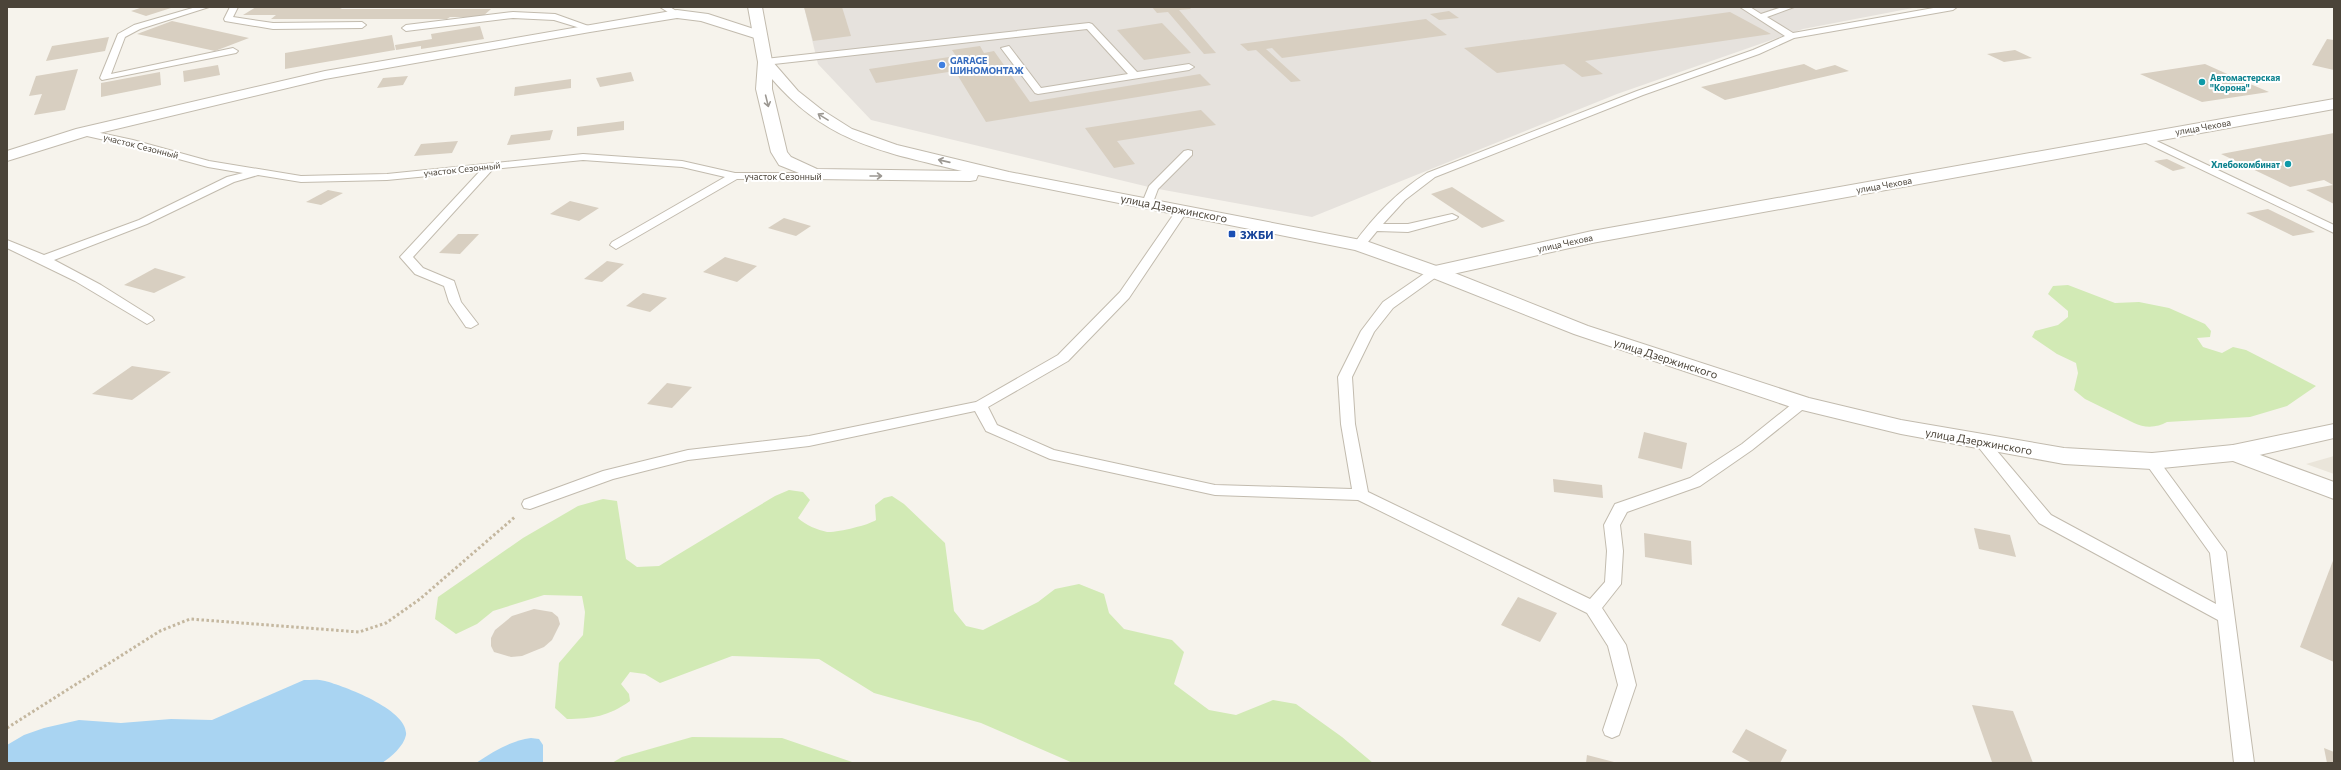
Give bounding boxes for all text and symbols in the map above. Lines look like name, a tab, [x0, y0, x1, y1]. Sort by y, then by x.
place label: GARAGE ШИНОМОНТАЖ	[950, 55, 1024, 76]
marker: GARAGE ШИНОМОНТАЖ	[937, 60, 947, 70]
place label: Автомастерская "Корона"	[2210, 72, 2280, 93]
marker: Автомастерская "Корона"	[2197, 77, 2207, 87]
one-way arrow	[763, 94, 771, 107]
one-way arrow	[818, 113, 829, 121]
street label: улица Чехова	[2174, 117, 2232, 137]
street label: участок Сезонный	[102, 131, 180, 161]
one-way arrow	[938, 157, 951, 165]
street label: участок Сезонный	[423, 159, 501, 179]
place label: Хлебокомбинат	[2211, 159, 2281, 170]
marker: Хлебокомбинат	[2283, 159, 2293, 169]
street label: участок Сезонный	[744, 171, 822, 182]
one-way arrow	[869, 172, 882, 179]
street label: улица Чехова	[1855, 175, 1913, 195]
street label: улица Дзержинского	[1120, 191, 1229, 225]
place label: ЗЖБИ	[1240, 228, 1273, 241]
marker: ЗЖБИ	[1227, 229, 1237, 239]
street label: улица Чехова	[1536, 232, 1594, 254]
street label: улица Дзержинского	[1612, 335, 1720, 381]
street label: улица Дзержинского	[1924, 425, 2034, 457]

